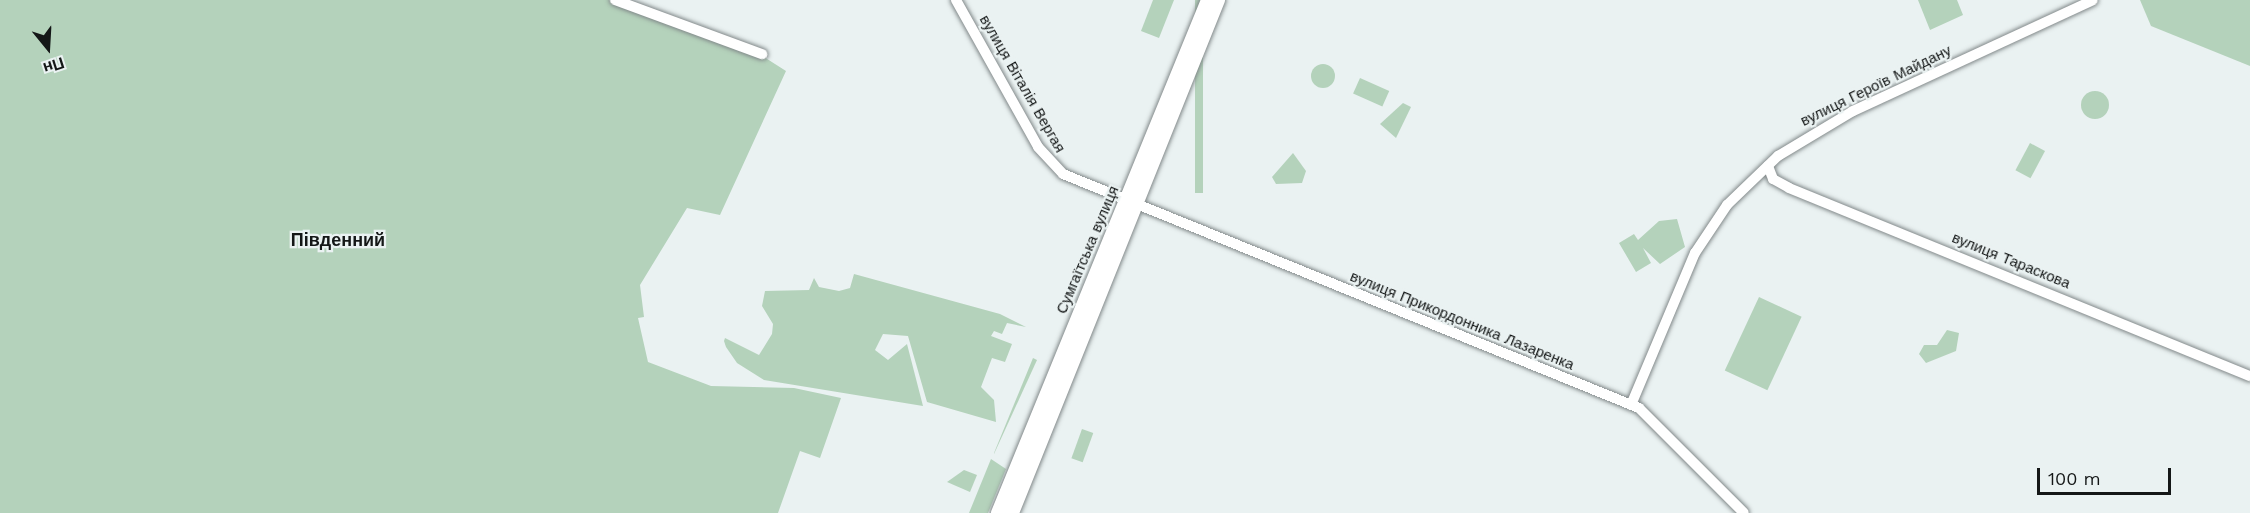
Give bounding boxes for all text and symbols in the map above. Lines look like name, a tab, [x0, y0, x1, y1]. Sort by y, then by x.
street label: вулиця Віталія Вергая	[975, 12, 1069, 156]
north arrow	[18, 18, 78, 78]
street label: вулиця Героїв Майдану	[1798, 42, 1954, 130]
text: Пн	[41, 53, 67, 78]
street label: Сумгаїтська вулиця	[1053, 183, 1123, 317]
district label: Південний	[291, 229, 385, 251]
street label: вулиця Тараскова	[1949, 229, 2073, 293]
street label: вулиця Прикордонника Лазаренка	[1347, 268, 1577, 374]
scale bar	[2040, 456, 2174, 494]
text: 100 m	[2048, 468, 2101, 489]

